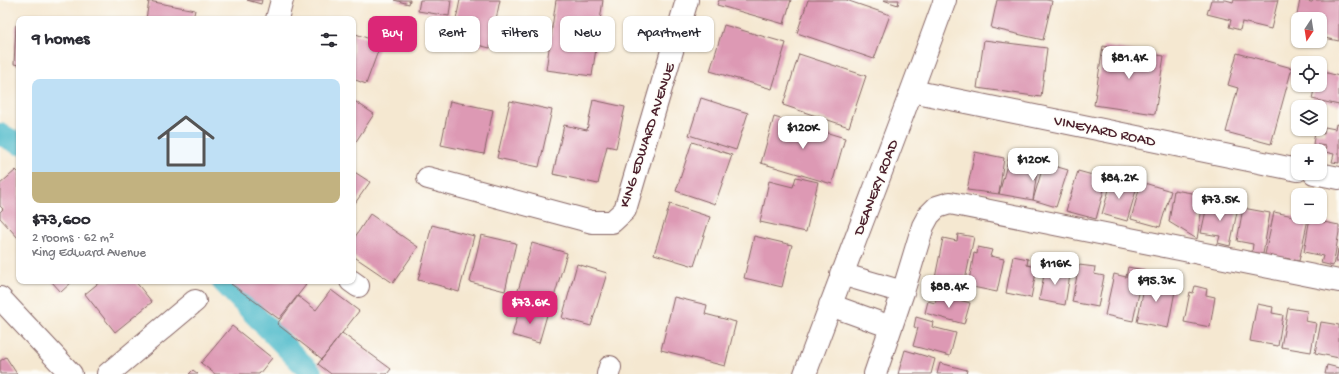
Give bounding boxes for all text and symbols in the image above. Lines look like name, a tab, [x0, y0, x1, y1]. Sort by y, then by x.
north arrow	[1291, 12, 1327, 48]
map controls	[1291, 12, 1327, 224]
chip: Buy	[368, 16, 417, 52]
chip: Rent	[425, 16, 480, 52]
chip: Filters	[488, 16, 552, 52]
chip: New	[560, 16, 615, 52]
chip: Apartment	[623, 16, 714, 52]
icon: filters	[318, 29, 340, 51]
text: 9 homes	[32, 30, 90, 50]
pin: $81.4K	[1096, 46, 1162, 80]
text: $81.4K	[1111, 51, 1147, 66]
button: locate	[1291, 56, 1327, 92]
street label: KING EDWARD AVENUE	[616, 60, 680, 210]
button: layers	[1291, 100, 1327, 136]
icon: home	[150, 105, 222, 177]
street label: VINEYARD ROAD	[1051, 112, 1157, 152]
pin: $120K	[775, 116, 831, 150]
text: $120K	[787, 121, 819, 136]
street label: DEANERY ROAD	[850, 137, 903, 239]
button: +	[1291, 144, 1327, 180]
pin: $120K	[1005, 148, 1061, 182]
text: $120K	[1017, 153, 1049, 168]
pin: $84.2K	[1086, 166, 1152, 200]
text: $84.2K	[1101, 171, 1137, 186]
pin: $73.5K	[1187, 188, 1253, 222]
button: −	[1291, 188, 1327, 224]
text: $73.5K	[1201, 193, 1239, 208]
text: $73,600	[32, 211, 91, 231]
text: 2 rooms · 62 m²	[32, 231, 114, 246]
text: King Edward Avenue	[32, 246, 146, 261]
pin: $116K	[1027, 252, 1083, 286]
text: $116K	[1040, 257, 1070, 272]
pin: $95.3K	[1123, 269, 1189, 303]
text: $95.3K	[1137, 274, 1175, 289]
pin: $88.4K	[916, 275, 982, 309]
text: $88.4K	[930, 280, 968, 295]
pin: $73.6K	[497, 291, 563, 325]
text: $73.6K	[511, 296, 549, 311]

